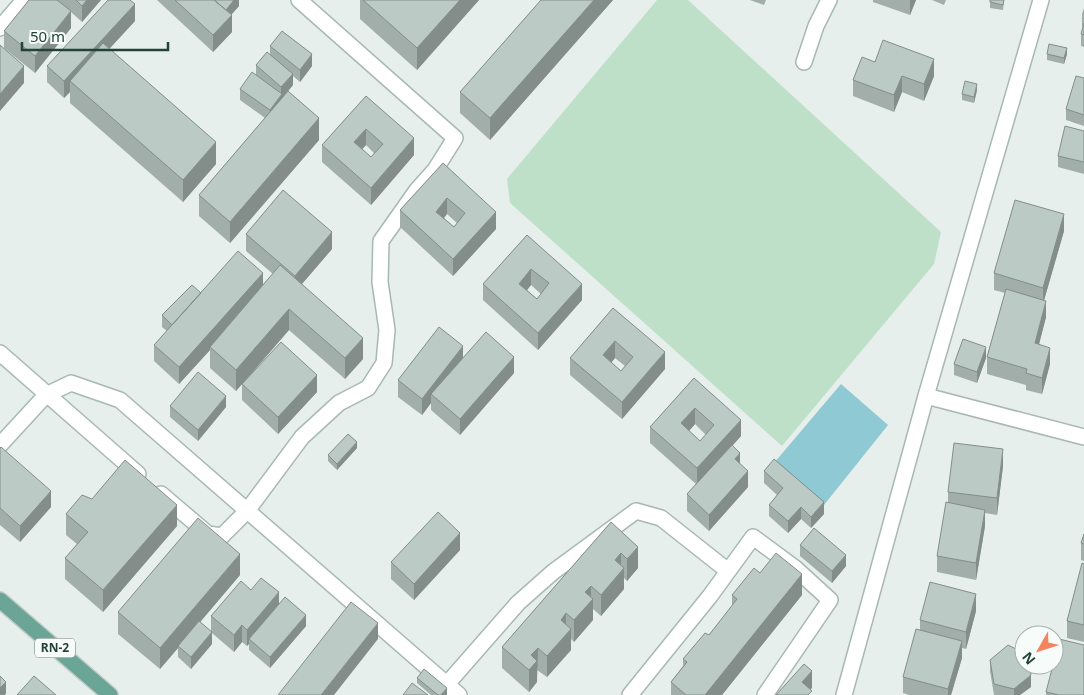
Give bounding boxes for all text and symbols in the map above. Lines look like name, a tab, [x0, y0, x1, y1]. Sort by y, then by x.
scale bar	[22, 20, 169, 52]
text: 50 m	[30, 26, 65, 46]
north arrow	[1014, 625, 1064, 675]
road number: RN-2	[35, 638, 75, 658]
text: N	[1018, 648, 1039, 669]

